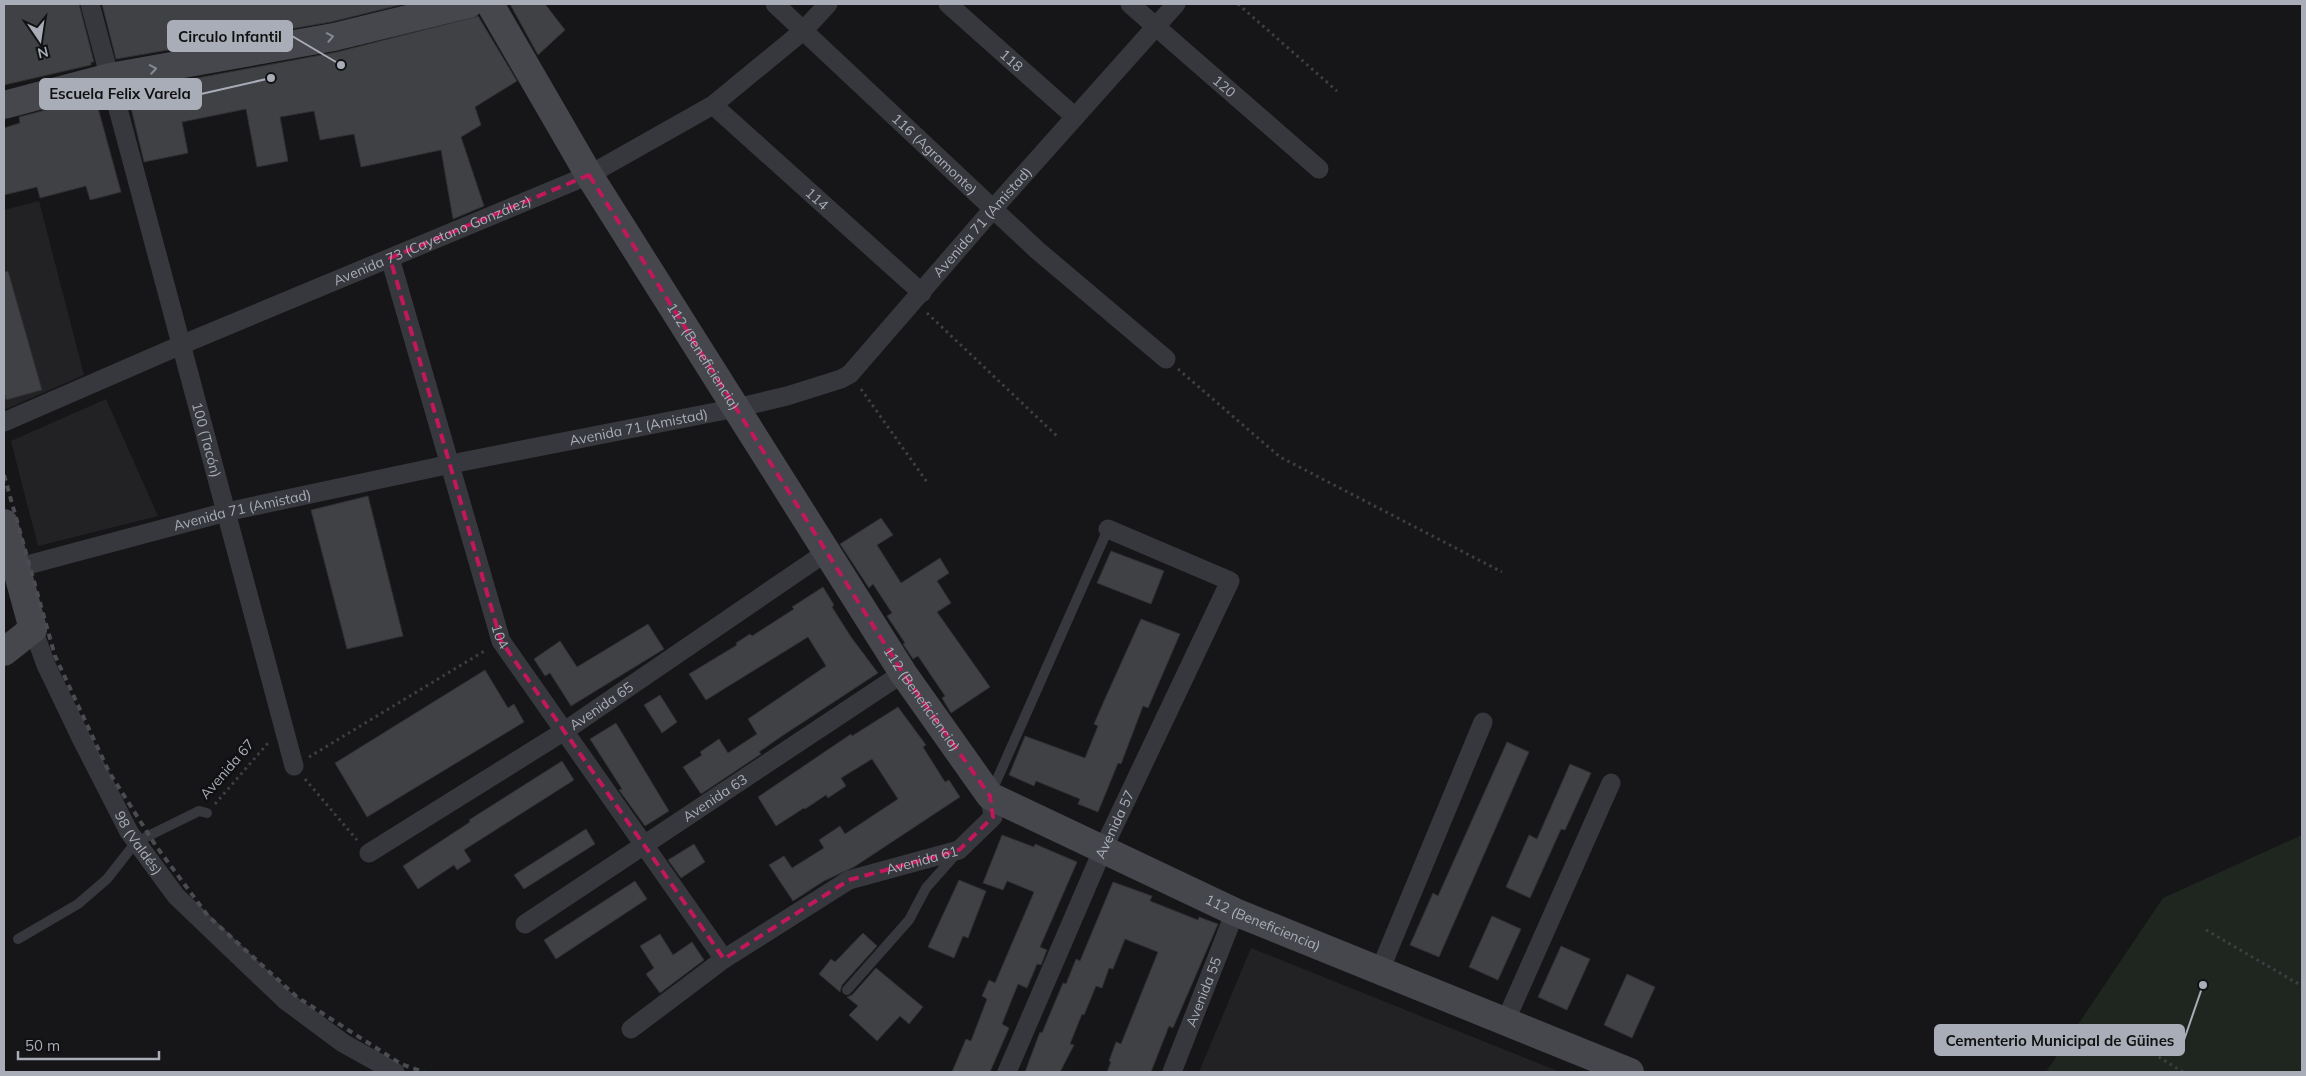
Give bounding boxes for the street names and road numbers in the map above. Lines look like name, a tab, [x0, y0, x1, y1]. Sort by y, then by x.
street label: 118	[996, 45, 1027, 76]
street label: 120	[1209, 71, 1240, 101]
street label: 116 (Agramonte)	[888, 109, 981, 198]
street label: Avenida 71 (Amistad)	[929, 163, 1035, 281]
street label: 114	[802, 184, 833, 214]
street label: Avenida 73 (Cayetano González)	[331, 191, 534, 290]
street label: 112 (Beneficiencia)	[663, 299, 744, 413]
street label: 100 (Tacón)	[188, 400, 225, 479]
street label: Avenida 71 (Amistad)	[568, 405, 709, 450]
street label: Avenida 71 (Amistad)	[171, 485, 313, 535]
street label: 104	[488, 622, 513, 653]
street label: 112 (Beneficiencia)	[879, 643, 964, 755]
street label: Avenida 65	[566, 678, 637, 734]
street label: Avenida 67	[196, 735, 258, 803]
street label: Avenida 63	[679, 770, 751, 826]
street label: Avenida 57	[1091, 787, 1139, 861]
street label: 98 (Valdés)	[111, 808, 166, 878]
street label: Avenida 61	[884, 842, 960, 878]
street label: 112 (Beneficiencia)	[1202, 890, 1323, 955]
street label: Avenida 55	[1182, 954, 1225, 1030]

